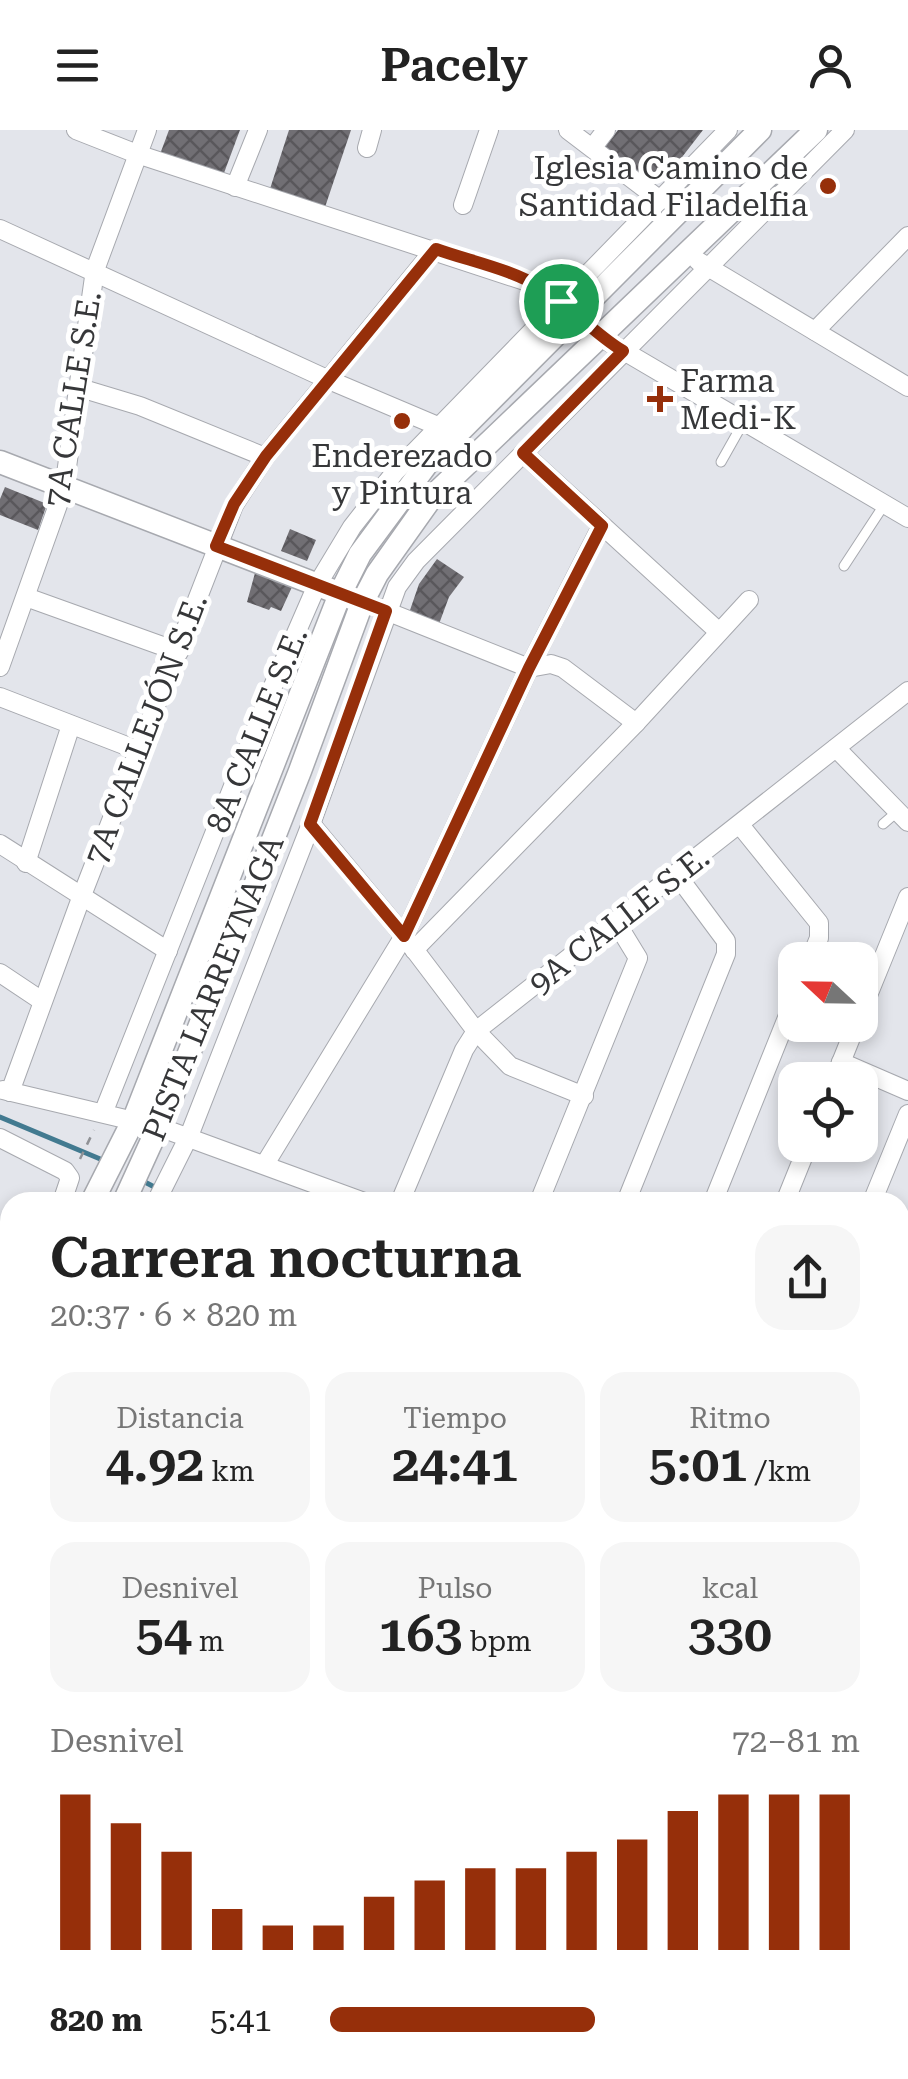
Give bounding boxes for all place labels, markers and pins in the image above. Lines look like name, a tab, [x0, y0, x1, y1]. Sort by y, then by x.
place label: Iglesia Camino de Santidad Filadelfia	[519, 149, 808, 224]
marker: Iglesia Camino de Santidad Filadelfia	[817, 175, 839, 197]
pin	[519, 259, 604, 344]
place label: Farma Medi-K	[680, 362, 796, 437]
marker: Farma Medi-K	[649, 388, 671, 410]
marker: Enderezado y Pintura	[391, 410, 413, 432]
place label: Enderezado y Pintura	[311, 437, 493, 512]

